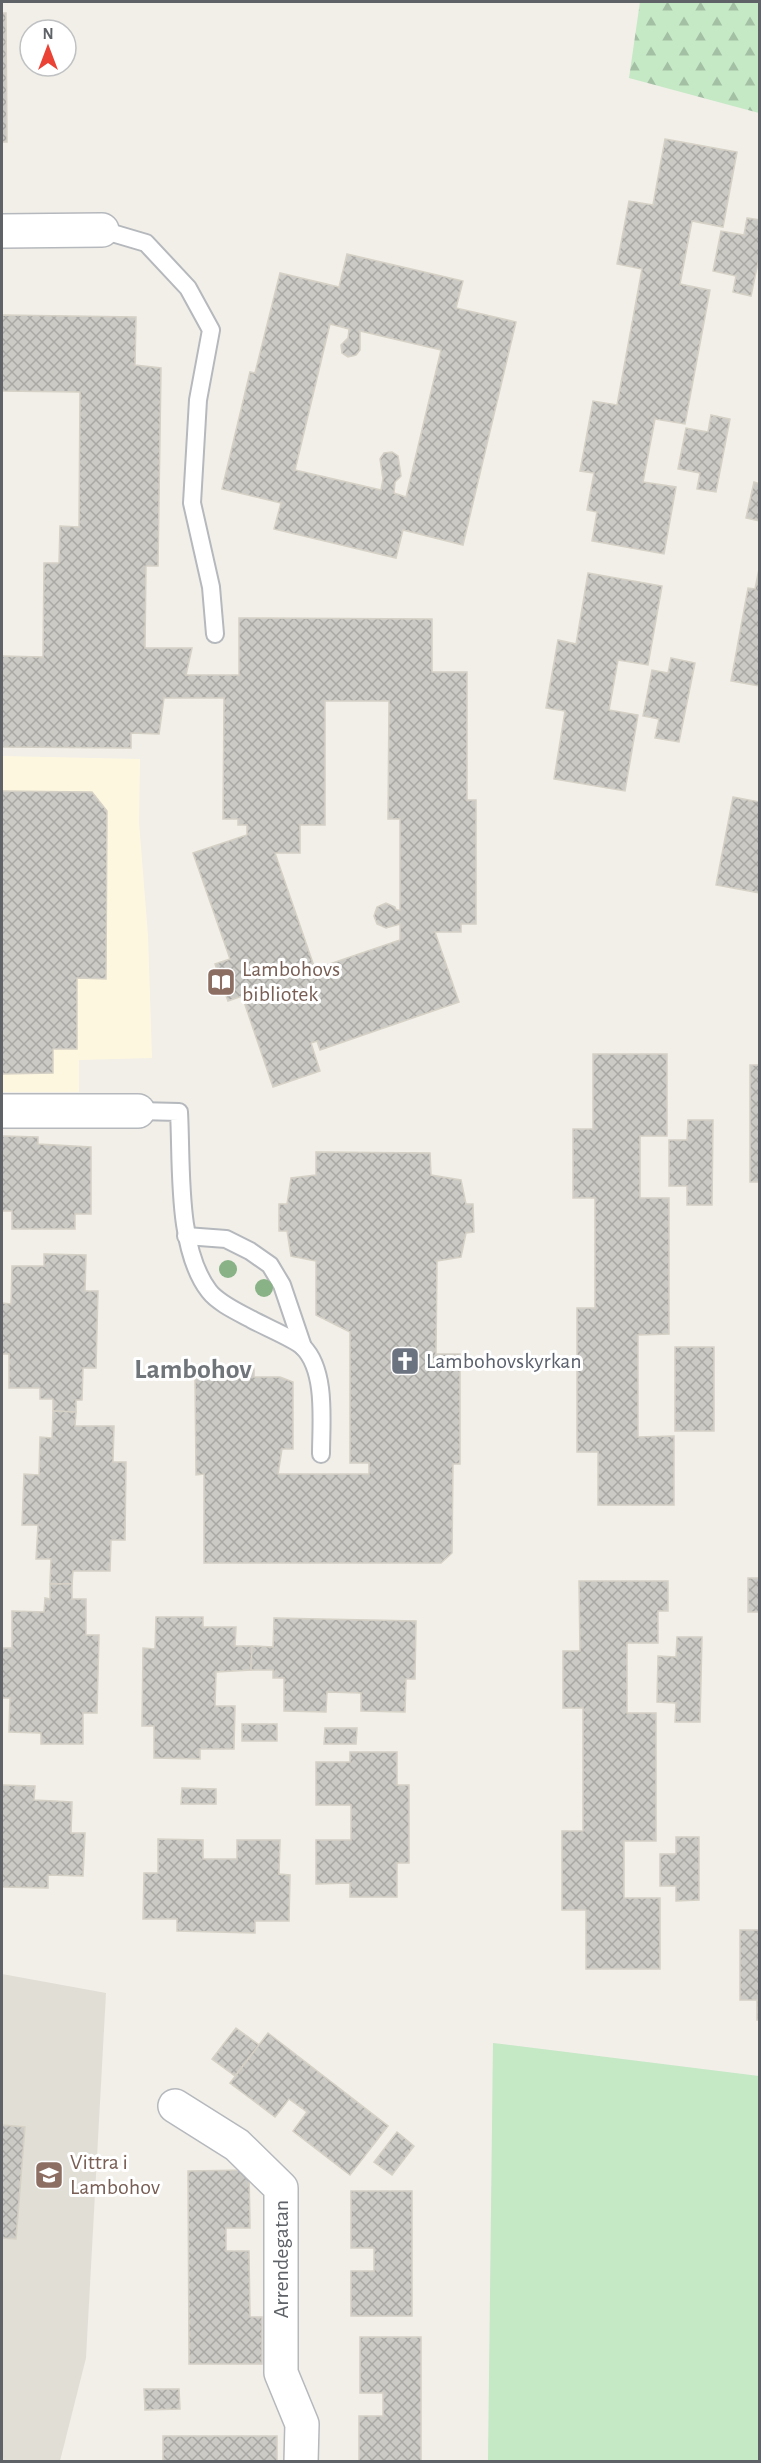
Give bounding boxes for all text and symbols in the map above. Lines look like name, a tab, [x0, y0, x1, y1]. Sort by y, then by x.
north arrow	[18, 18, 78, 78]
text: N	[42, 26, 54, 42]
place label: Lambohovs bibliotek	[242, 958, 340, 1005]
library icon: Lambohovs bibliotek	[205, 966, 237, 998]
church icon: Lambohovskyrkan	[389, 1345, 421, 1377]
place label: Lambohovskyrkan	[426, 1350, 582, 1372]
district label: Lambohov	[134, 1356, 252, 1384]
place label: Vittra i Lambohov	[70, 2151, 161, 2198]
school or university icon: Vittra i Lambohov	[33, 2159, 65, 2191]
street label: Arrendegatan	[270, 2200, 292, 2318]

